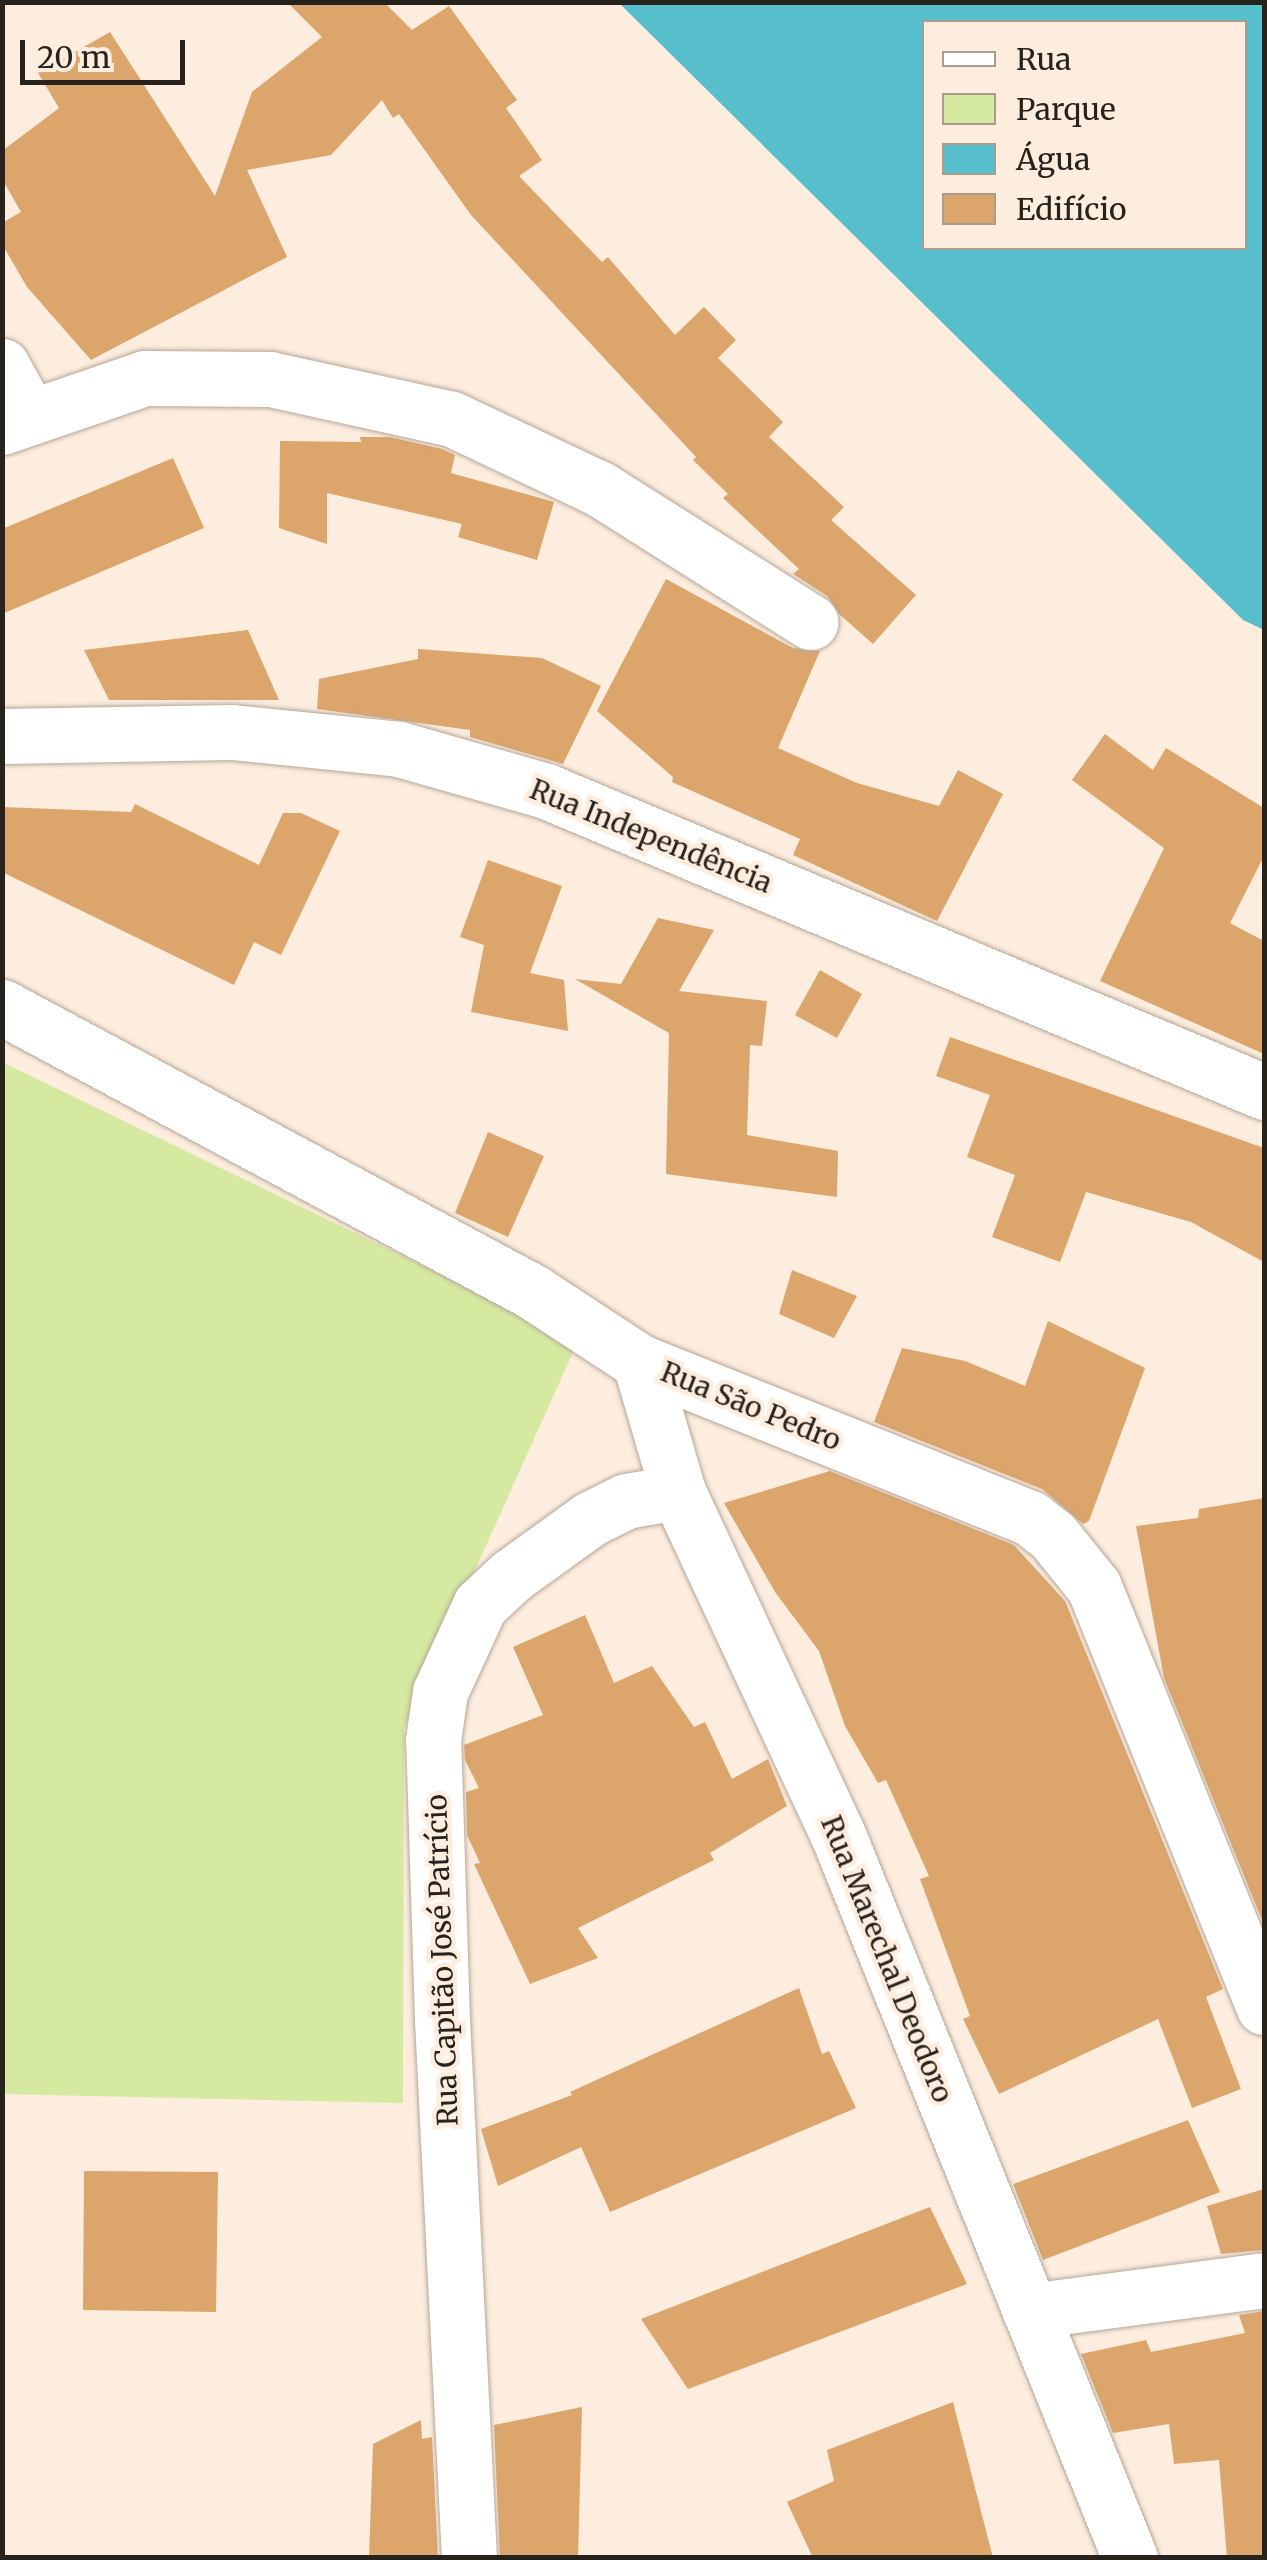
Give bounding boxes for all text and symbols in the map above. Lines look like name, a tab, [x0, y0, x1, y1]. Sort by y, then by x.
scale bar	[25, 20, 190, 82]
legend	[922, 20, 1247, 250]
text: 20 m	[37, 38, 110, 76]
text: Rua	[1016, 40, 1071, 78]
text: Parque	[1016, 90, 1116, 128]
text: Água	[1016, 140, 1090, 178]
text: Edifício	[1016, 190, 1127, 228]
street label: Rua Independência	[525, 772, 777, 900]
street label: Rua São Pedro	[656, 1355, 846, 1457]
street label: Rua Capitão José Patrício	[419, 1794, 465, 2126]
street label: Rua Marechal Deodoro	[814, 1811, 960, 2107]

